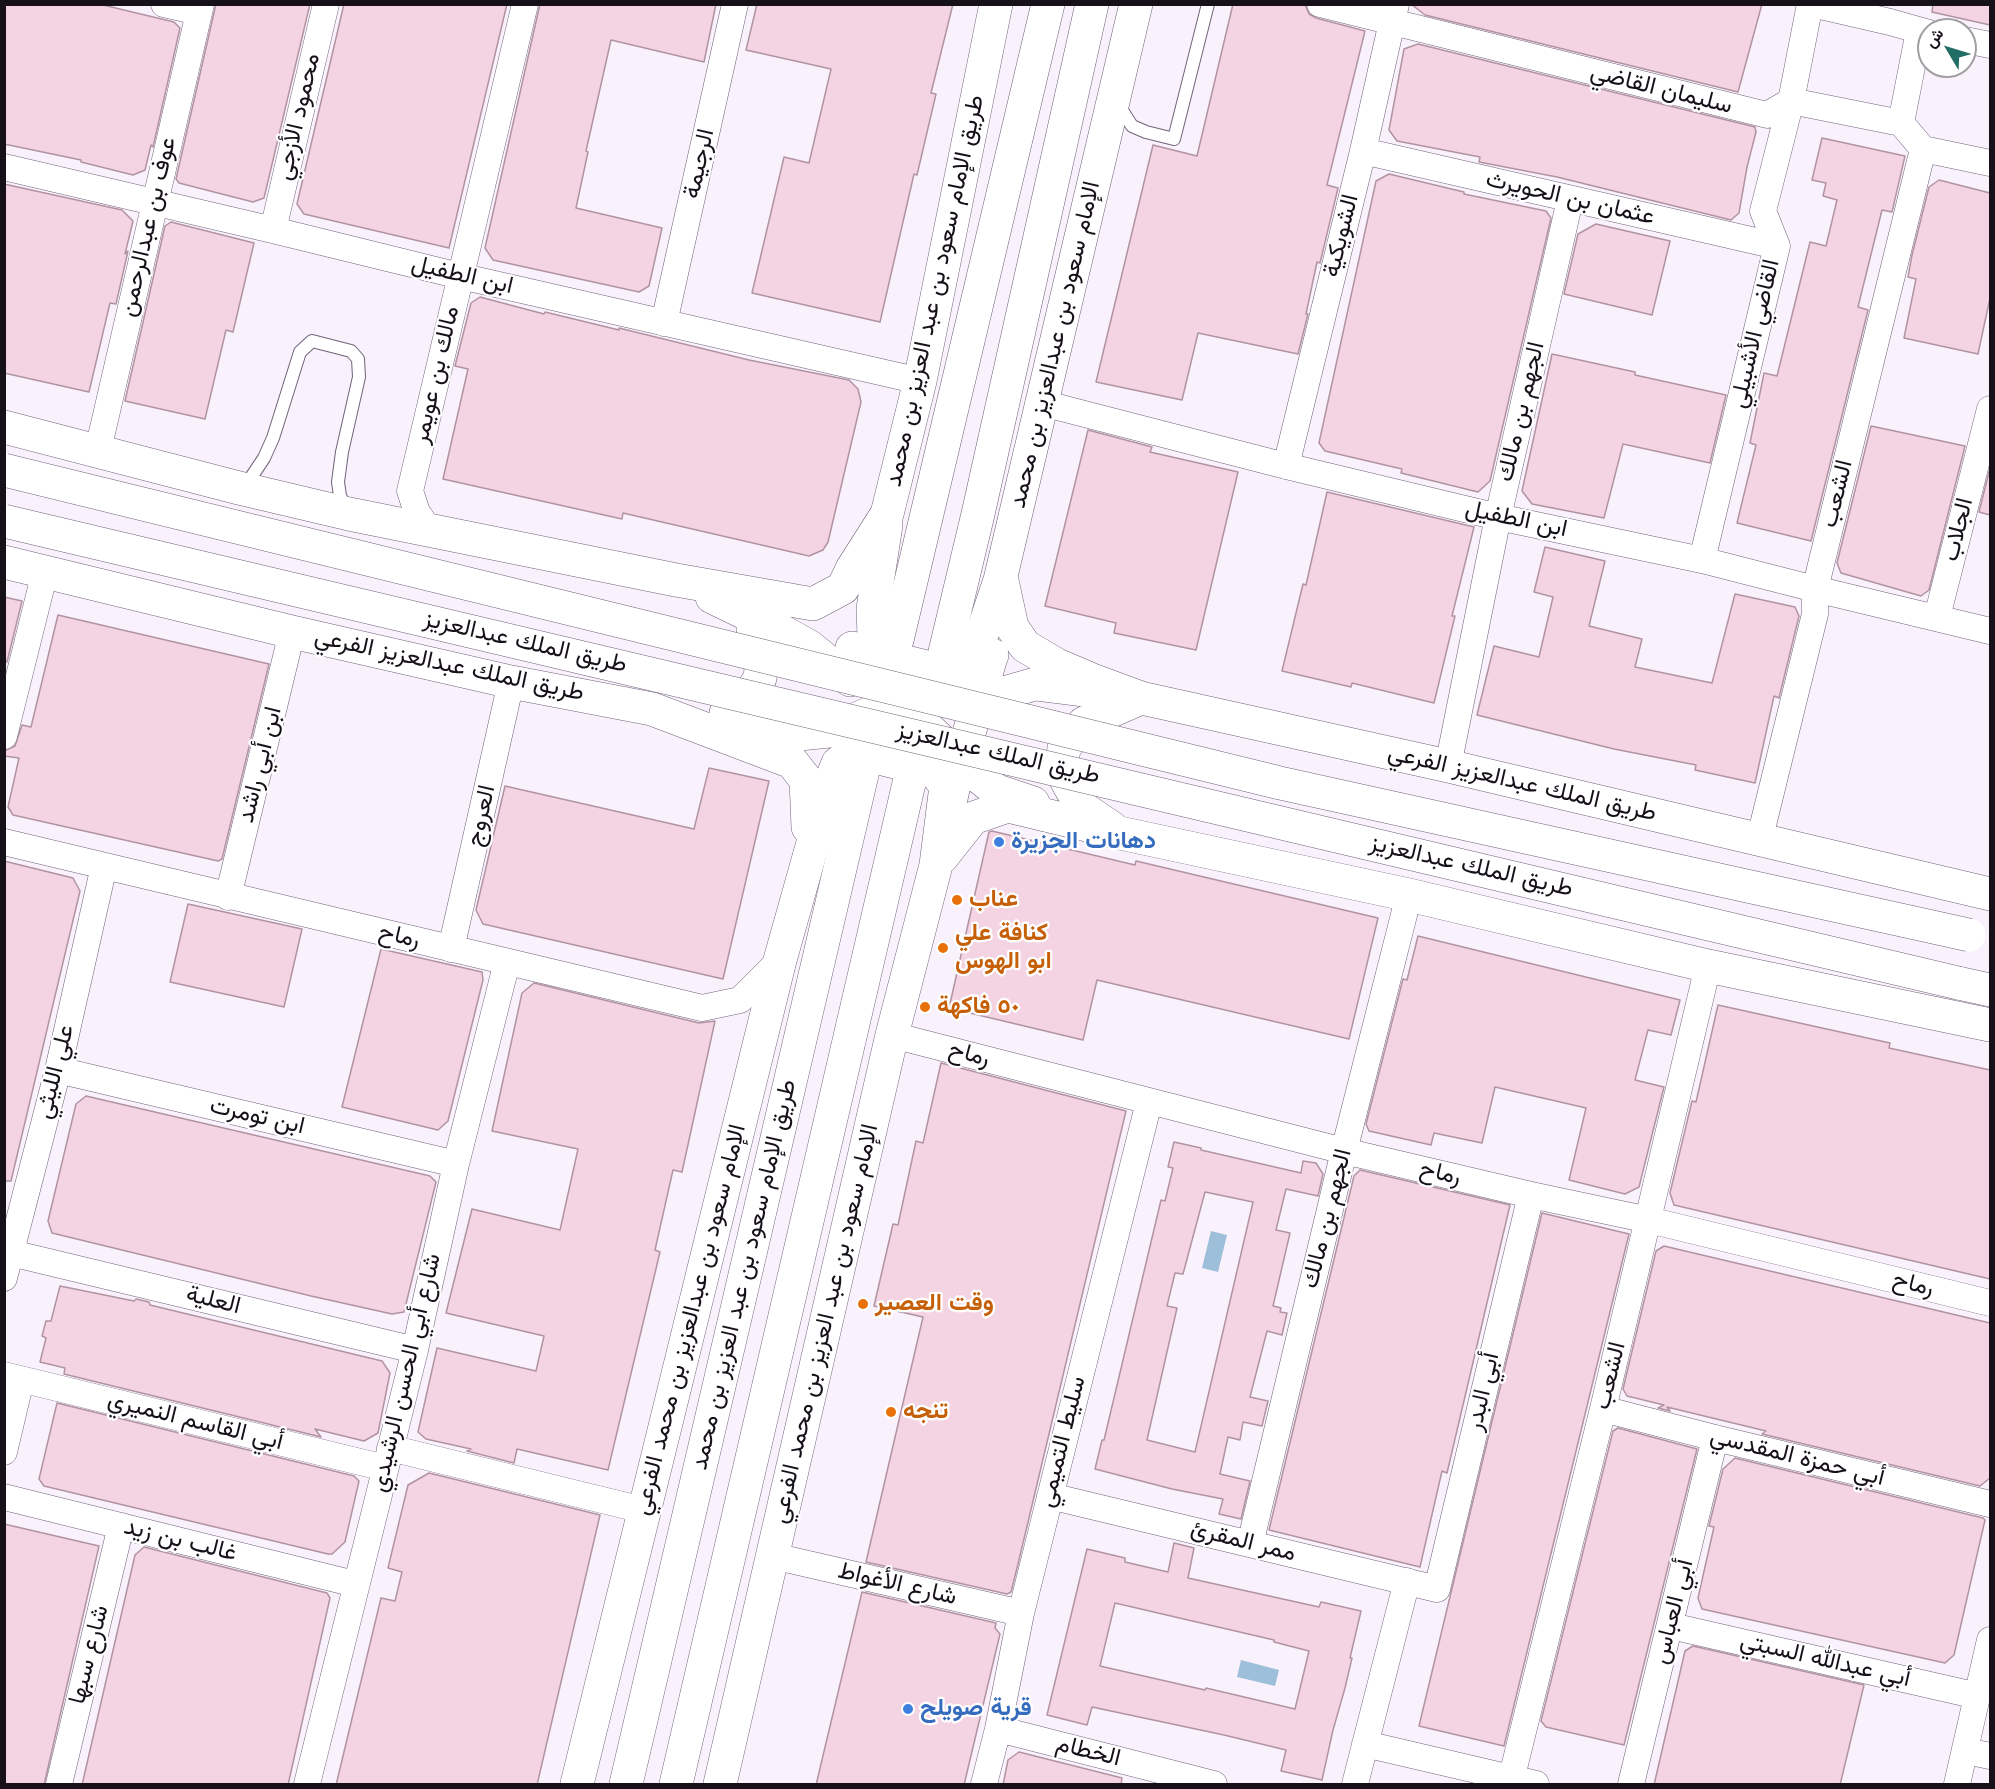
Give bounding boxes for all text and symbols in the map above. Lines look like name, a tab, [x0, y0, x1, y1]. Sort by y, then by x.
north arrow	[1917, 18, 1977, 78]
text: ش	[1919, 23, 1949, 53]
street label: محمود الأزجي	[270, 51, 328, 183]
street label: سليمان القاضي	[1587, 58, 1735, 122]
street label: طريق الإمام سعود بن عبد العزيز بن محمد	[880, 92, 992, 490]
street label: الرجيمة	[678, 126, 722, 202]
street label: عوف بن عبدالرحمن	[114, 134, 184, 320]
street label: عثمان بن الحويرث	[1483, 166, 1657, 232]
street label: الإمام سعود بن عبدالعزيز بن محمد	[1004, 179, 1108, 511]
street label: الشويكية	[1318, 192, 1366, 280]
street label: ابن الطفيل	[408, 250, 516, 302]
street label: القاضي الأشبيلي	[1725, 257, 1787, 411]
street label: مالك بن عويمر	[407, 303, 467, 447]
street label: الجهم بن مالك	[1492, 339, 1552, 485]
street label: الشعب	[1816, 457, 1860, 531]
street label: ابن الطفيل	[1462, 495, 1570, 545]
street label: الجلاب	[1937, 495, 1981, 565]
street label: طريق الملك عبدالعزيز	[421, 606, 629, 680]
street label: طريق الملك عبدالعزيز الفرعي	[312, 623, 586, 709]
street label: ابن أبي راشد	[233, 704, 289, 826]
street label: طريق الملك عبدالعزيز	[894, 717, 1102, 791]
street label: طريق الملك عبدالعزيز الفرعي	[1385, 739, 1659, 829]
street label: العروج	[461, 783, 503, 849]
place label: دهانات الجزيرة	[1011, 828, 1156, 856]
street label: طريق الملك عبدالعزيز	[1367, 830, 1575, 904]
marker: دهانات الجزيرة	[992, 835, 1006, 849]
place label: عناب	[969, 886, 1018, 914]
marker: عناب	[950, 893, 964, 907]
street label: رماح	[376, 918, 422, 956]
place label: كنافة علي ابو الهوس	[955, 920, 1052, 976]
marker: كنافة علي ابو الهوس	[936, 941, 950, 955]
place label: ٥٠ فاكهة	[937, 993, 1020, 1021]
marker: ٥٠ فاكهة	[918, 1000, 932, 1014]
street label: علي الليثي	[30, 1022, 82, 1122]
street label: رماح	[945, 1036, 993, 1074]
street label: طريق الإمام سعود بن عبد العزيز بن محمد	[686, 1077, 804, 1473]
street label: ابن تومرت	[207, 1092, 307, 1142]
street label: الإمام سعود بن عبدالعزيز بن محمد الفرعي	[628, 1122, 754, 1518]
street label: الإمام سعود بن عبد العزيز بن محمد الفرعي	[766, 1122, 886, 1526]
street label: الجهم بن مالك	[1297, 1146, 1359, 1292]
street label: رماح	[1417, 1155, 1463, 1193]
street label: شارع أبي الحسن الرشيدي	[366, 1251, 448, 1495]
street label: رماح	[1889, 1266, 1937, 1304]
street label: العلية	[183, 1280, 243, 1322]
place label: وقت العصير	[875, 1290, 994, 1318]
marker: وقت العصير	[856, 1297, 870, 1311]
street label: الشعب	[1589, 1339, 1633, 1413]
street label: أبي البدر	[1461, 1350, 1507, 1434]
street label: سليط التميمي	[1033, 1373, 1093, 1511]
street label: أبي القاسم النميري	[104, 1386, 286, 1458]
place label: تنجه	[903, 1398, 948, 1426]
marker: تنجه	[884, 1405, 898, 1419]
street label: أبي حمزة المقدسي	[1707, 1422, 1887, 1494]
street label: غالب بن زيد	[121, 1513, 239, 1569]
street label: ممر المقرئ	[1187, 1515, 1299, 1569]
street label: شارع الأغواط	[835, 1557, 959, 1613]
street label: أبي العباس	[1647, 1557, 1701, 1667]
street label: شارع سبها	[64, 1603, 116, 1707]
street label: أبي عبدالله السبتي	[1737, 1627, 1913, 1695]
place label: قرية صويلح	[920, 1695, 1032, 1723]
marker: قرية صويلح	[901, 1702, 915, 1716]
street label: الخطام	[1053, 1730, 1123, 1774]

